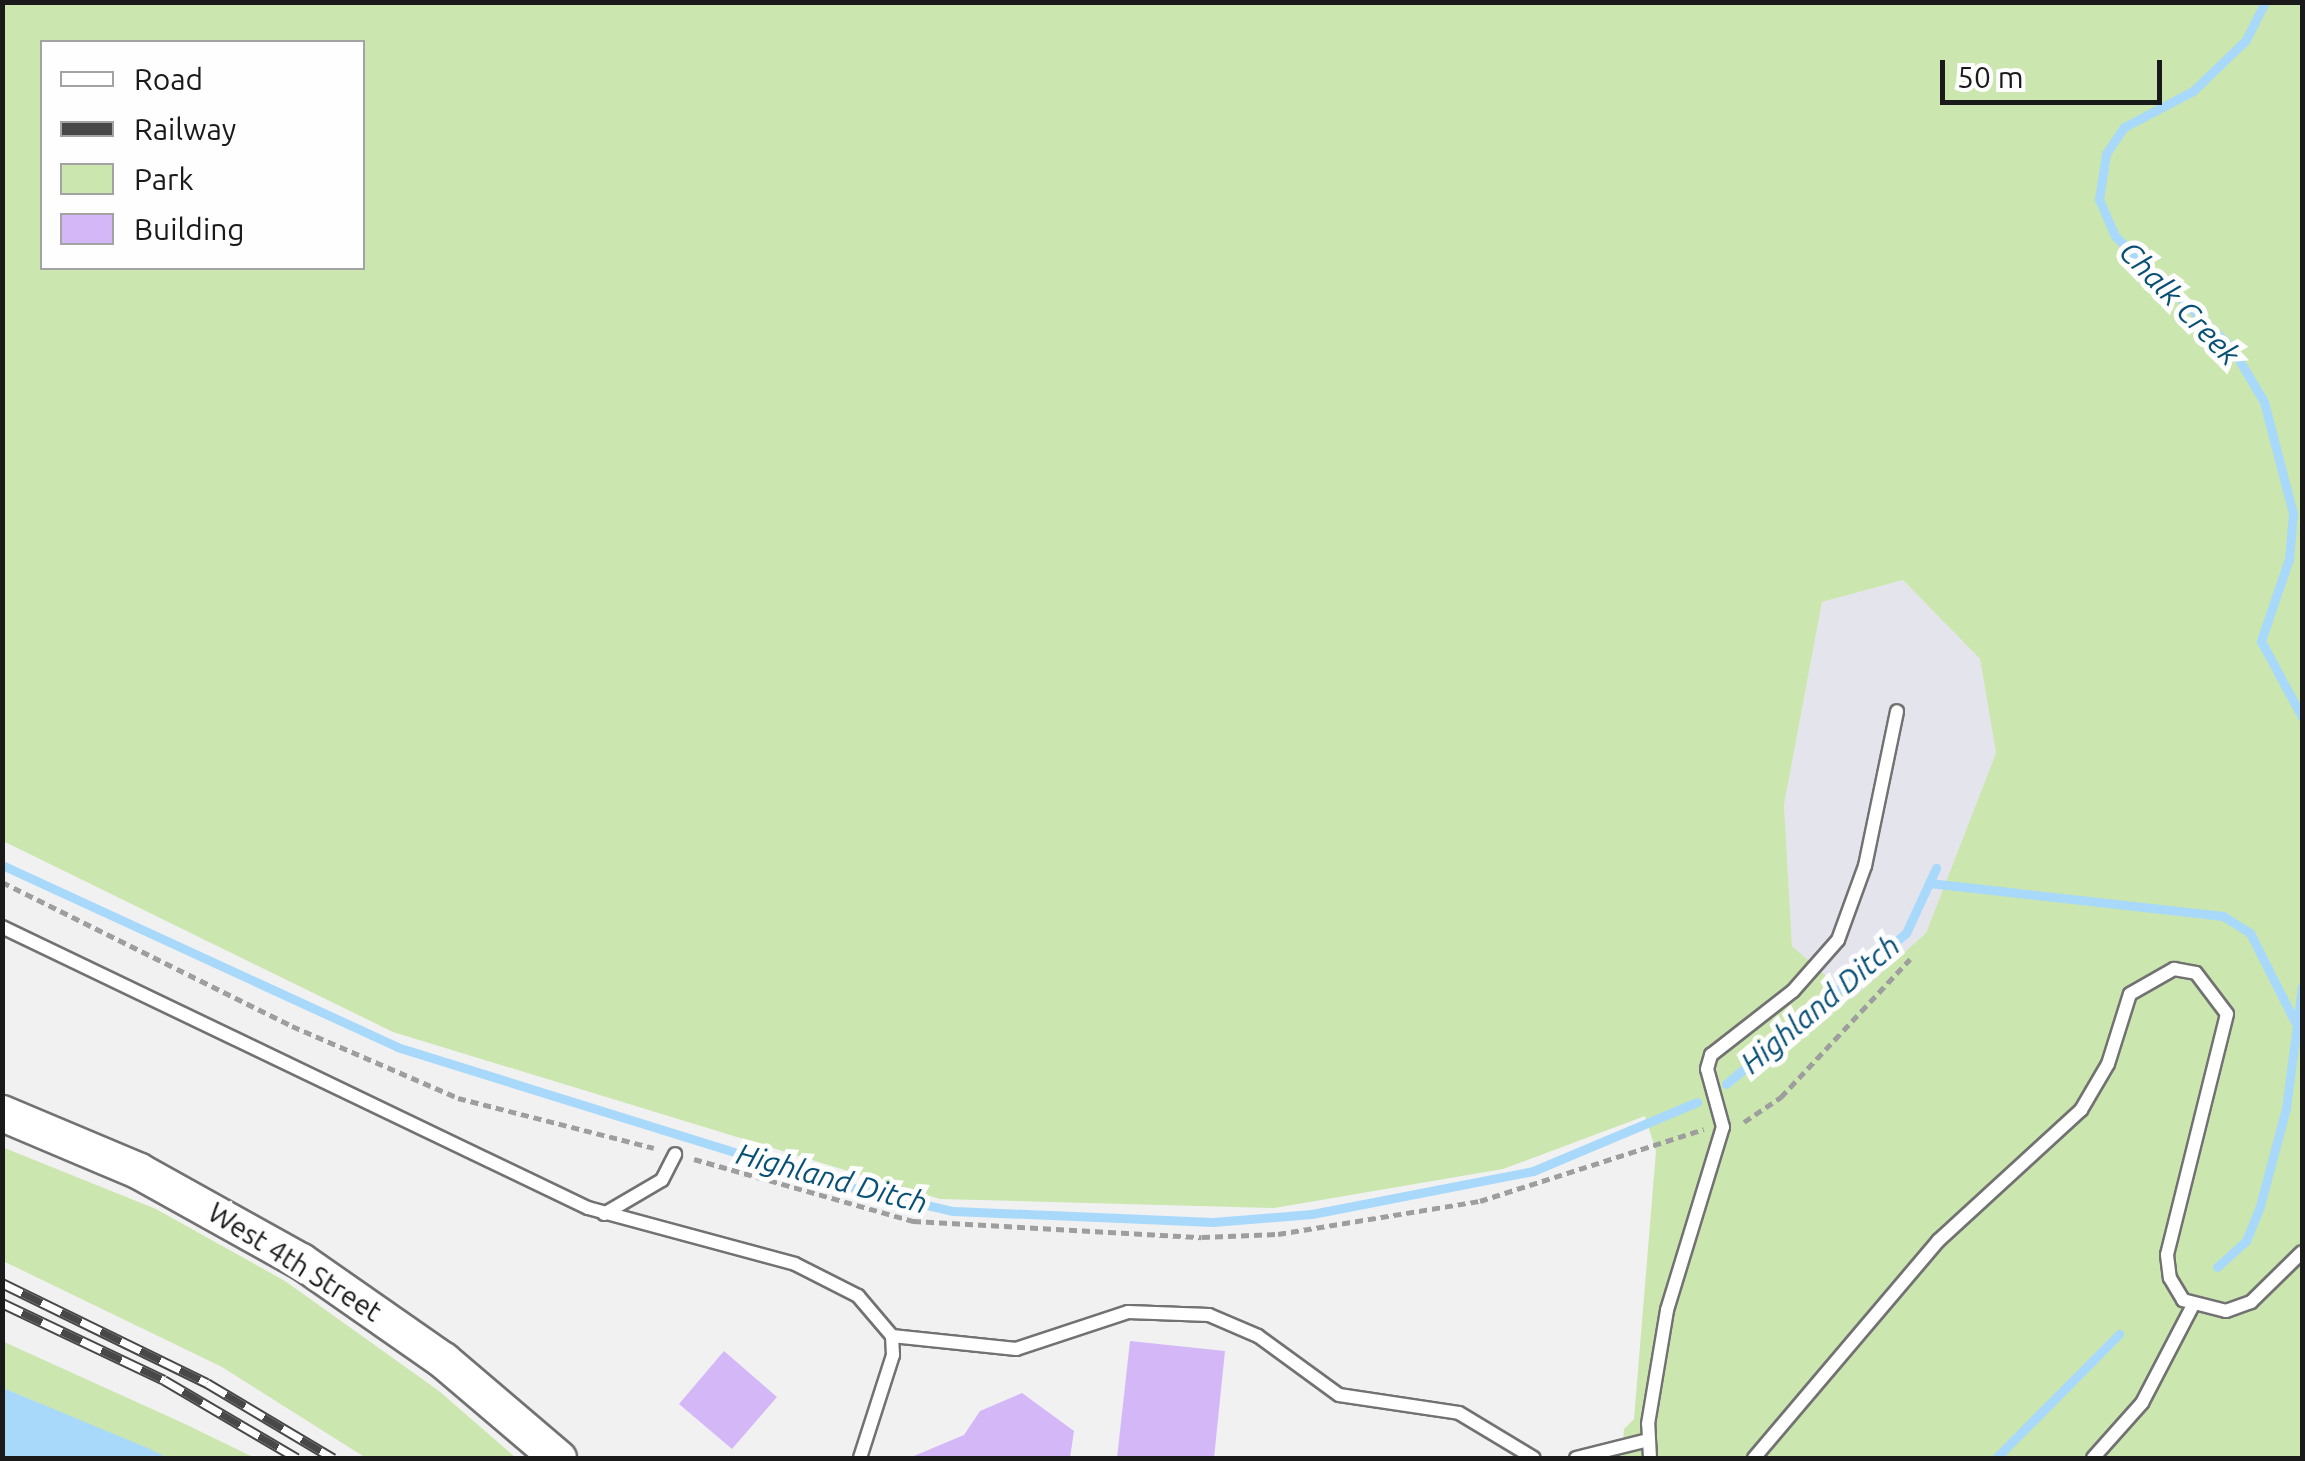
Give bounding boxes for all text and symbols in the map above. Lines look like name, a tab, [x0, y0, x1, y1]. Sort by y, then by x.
legend	[40, 40, 365, 270]
scale bar	[1945, 40, 2168, 102]
text: 50 m	[1957, 60, 2024, 94]
text: Road	[134, 62, 203, 96]
text: Railway	[134, 112, 236, 146]
text: Park	[134, 162, 194, 196]
text: Building	[134, 212, 245, 246]
water label: Chalk Creek	[2112, 234, 2248, 372]
water label: Highland Ditch	[1733, 927, 1907, 1081]
water label: Highland Ditch	[733, 1135, 931, 1221]
street label: West 4th Street	[202, 1195, 388, 1329]

